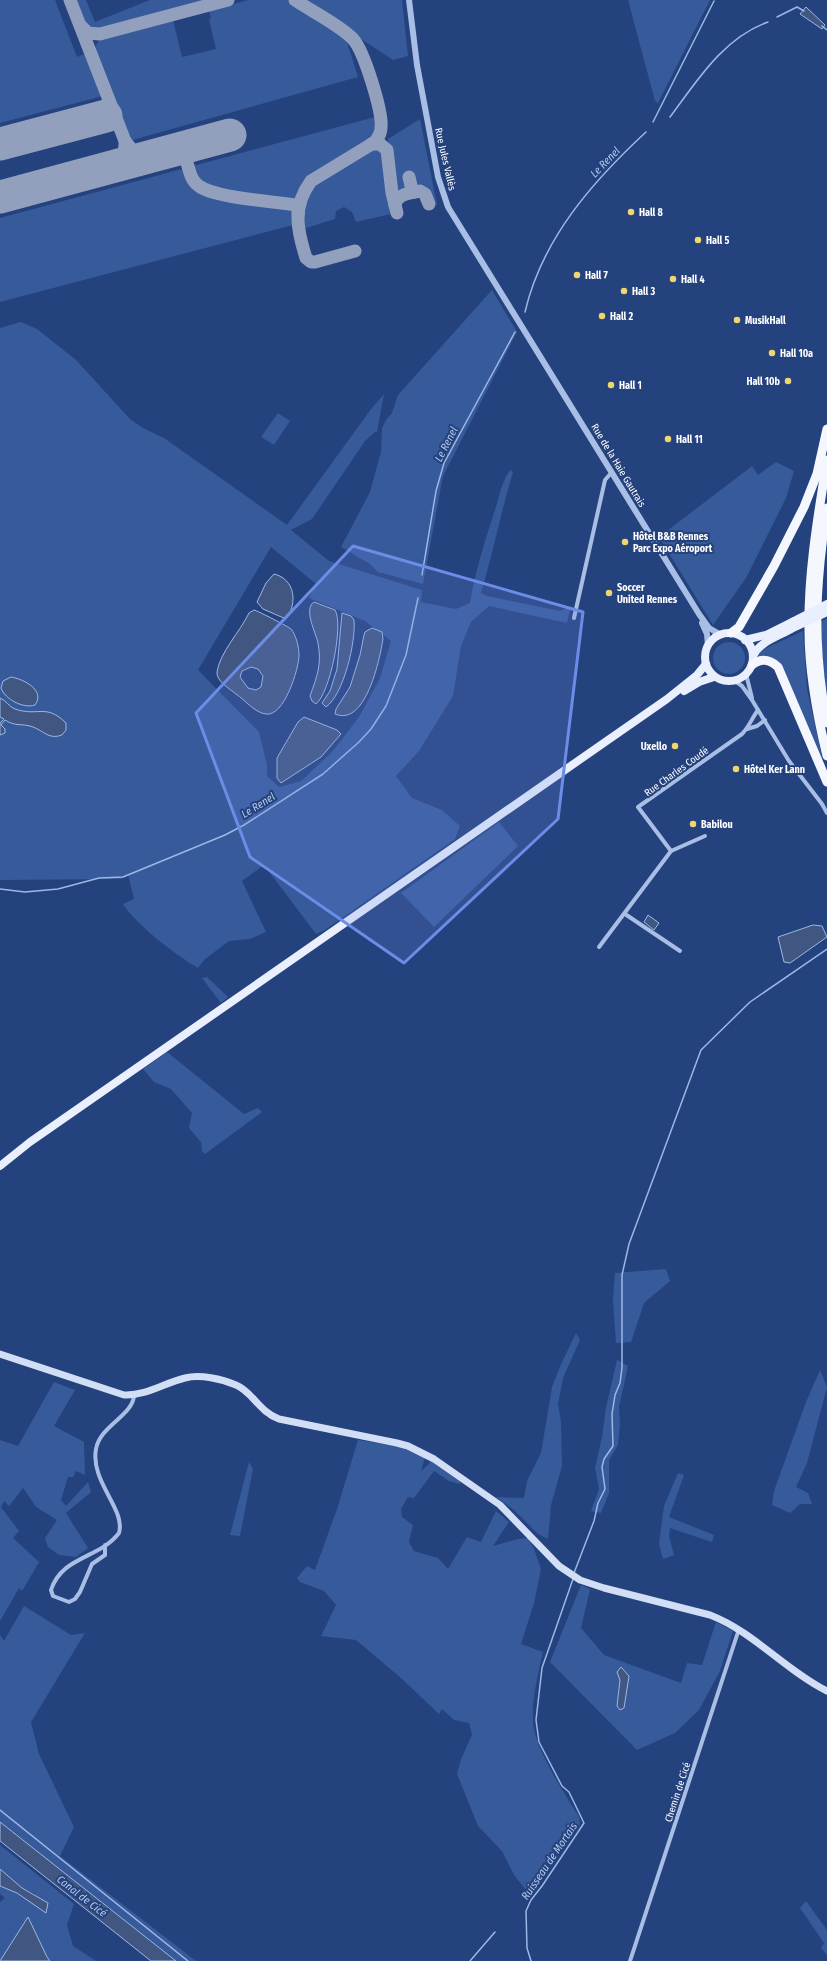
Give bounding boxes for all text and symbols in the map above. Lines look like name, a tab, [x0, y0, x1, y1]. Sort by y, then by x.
street label: Rue Jules Vallès	[432, 127, 458, 192]
water label: Le Renel	[588, 144, 623, 180]
marker: Hall 8	[626, 207, 636, 217]
place label: Hall 8	[639, 207, 663, 219]
marker: Hall 5	[693, 235, 703, 245]
place label: Hall 5	[706, 235, 729, 247]
marker: Hall 7	[572, 270, 582, 280]
place label: Hall 7	[585, 270, 608, 282]
marker: Hall 4	[668, 274, 678, 284]
place label: Hall 4	[681, 274, 705, 286]
marker: Hall 3	[619, 286, 629, 296]
place label: Hall 3	[632, 286, 655, 298]
marker: Hall 2	[597, 311, 607, 321]
place label: Hall 2	[610, 311, 633, 323]
marker: MusikHall	[732, 315, 742, 325]
place label: MusikHall	[745, 315, 786, 327]
marker: Hall 10a	[767, 348, 777, 358]
place label: Hall 10a	[780, 348, 813, 360]
place label: Hall 10b	[746, 376, 781, 388]
marker: Hall 10b	[783, 376, 793, 386]
marker: Hall 1	[606, 380, 616, 390]
place label: Hall 1	[619, 380, 642, 392]
street label: Rue de la Haie Gautrais	[588, 422, 648, 509]
water label: Le Renel	[432, 425, 461, 464]
marker: Hall 11	[663, 434, 673, 444]
place label: Hall 11	[676, 434, 703, 446]
place label: Hôtel B&B Rennes Parc Expo Aéroport	[633, 531, 713, 555]
marker: Hôtel B&B Rennes Parc Expo Aéroport	[620, 537, 630, 547]
place label: Soccer United Rennes	[617, 582, 678, 606]
marker: Soccer United Rennes	[604, 588, 614, 598]
place label: Uxello	[641, 741, 668, 753]
marker: Uxello	[670, 741, 680, 751]
street label: Rue Charles Coudé	[642, 744, 711, 799]
marker: Hôtel Ker Lann	[731, 764, 741, 774]
place label: Hôtel Ker Lann	[744, 764, 805, 776]
water label: Le Renel	[239, 790, 278, 821]
marker: Babilou	[688, 819, 698, 829]
place label: Babilou	[701, 819, 733, 831]
street label: Chemin de Cicé	[663, 1761, 693, 1824]
water label: Ruisseau de Mortais	[519, 1820, 580, 1902]
water label: Canal de Cicé	[54, 1873, 109, 1920]

